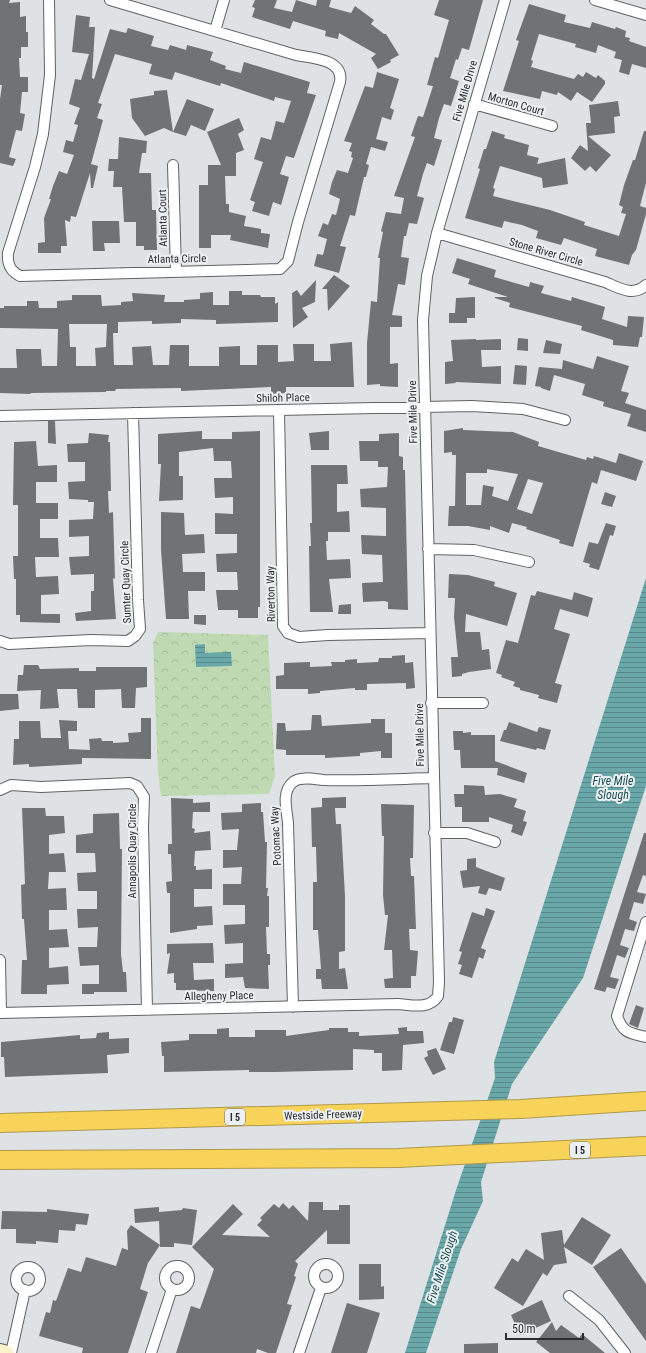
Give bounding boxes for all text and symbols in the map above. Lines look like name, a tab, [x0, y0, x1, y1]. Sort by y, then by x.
street label: Five Mile Drive	[450, 59, 480, 123]
street label: Morton Court	[486, 90, 546, 118]
street label: Atlanta Court	[156, 189, 170, 247]
street label: Stone River Circle	[508, 235, 584, 269]
street label: Atlanta Circle	[148, 252, 206, 266]
street label: Five Mile Drive	[406, 380, 420, 444]
street label: Shiloh Place	[256, 391, 310, 405]
street label: Sumter Quay Circle	[118, 541, 134, 623]
street label: Riverton Way	[264, 565, 278, 622]
street label: Five Mile Drive	[413, 703, 427, 767]
water label: Five Mile Slough	[593, 774, 634, 802]
street label: Annapolis Quay Circle	[126, 804, 139, 898]
street label: Potomac Way	[268, 806, 284, 866]
street label: Allegheny Place	[184, 989, 254, 1003]
street label: Westside Freeway	[284, 1107, 363, 1123]
road number: I 5	[225, 1109, 245, 1125]
road number: I 5	[570, 1142, 590, 1158]
water label: Five Mile Slough	[424, 1229, 460, 1305]
scale bar	[506, 1315, 583, 1341]
text: 50 m	[512, 1322, 536, 1336]

